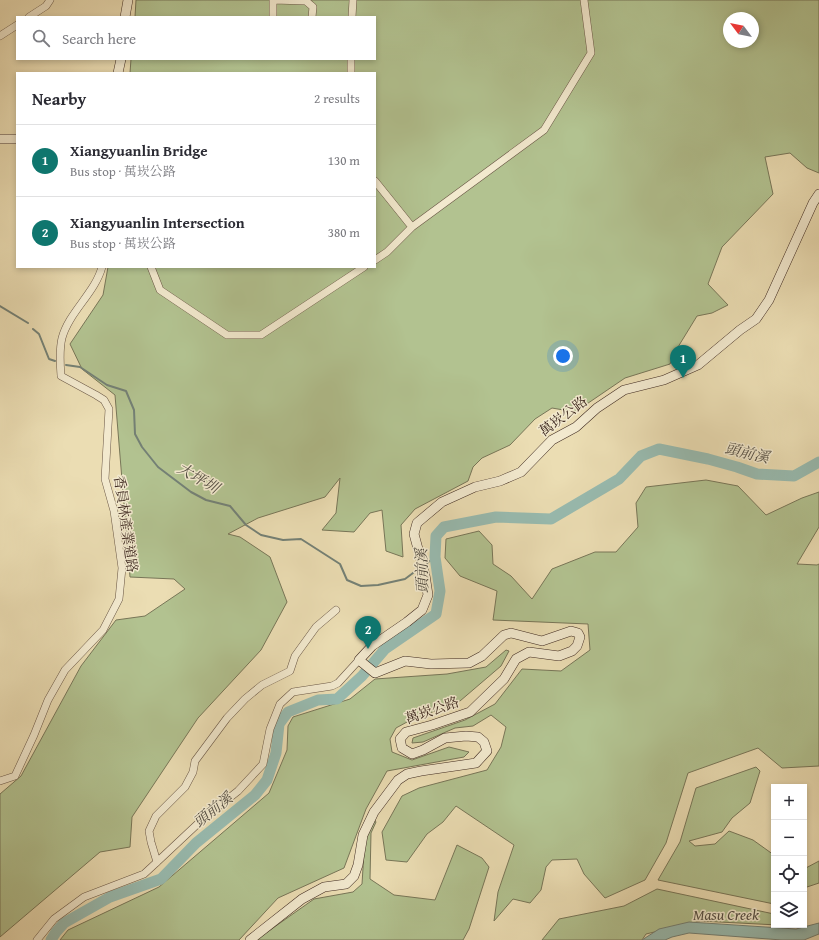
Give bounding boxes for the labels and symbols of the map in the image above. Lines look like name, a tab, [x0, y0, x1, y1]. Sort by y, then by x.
north arrow	[723, 12, 759, 48]
pin: 1	[670, 345, 696, 378]
your location	[553, 346, 573, 366]
street label: 萬崁公路	[535, 391, 591, 441]
water label: 頭前溪	[723, 437, 773, 468]
water label: 大坪圳	[174, 457, 226, 499]
street label: 香員林產業道路	[109, 474, 143, 574]
water label: 頭前溪	[410, 546, 433, 594]
pin: 2	[355, 616, 381, 649]
street label: 萬崁公路	[402, 691, 462, 729]
water label: 頭前溪	[189, 786, 238, 832]
water label: Masu Creek	[693, 904, 759, 925]

